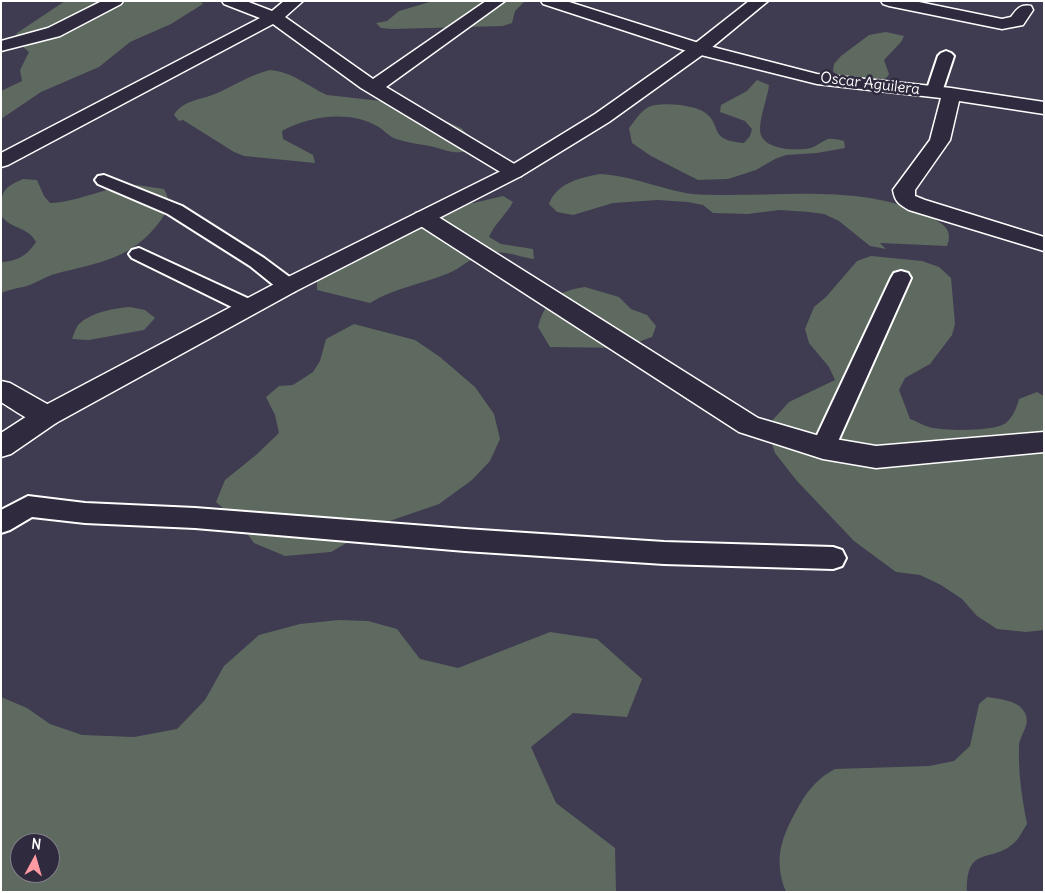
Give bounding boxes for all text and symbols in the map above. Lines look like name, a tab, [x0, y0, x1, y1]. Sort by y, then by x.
street label: Oscar Aguilera	[819, 69, 921, 99]
north arrow	[10, 833, 60, 883]
text: N	[31, 835, 42, 854]

